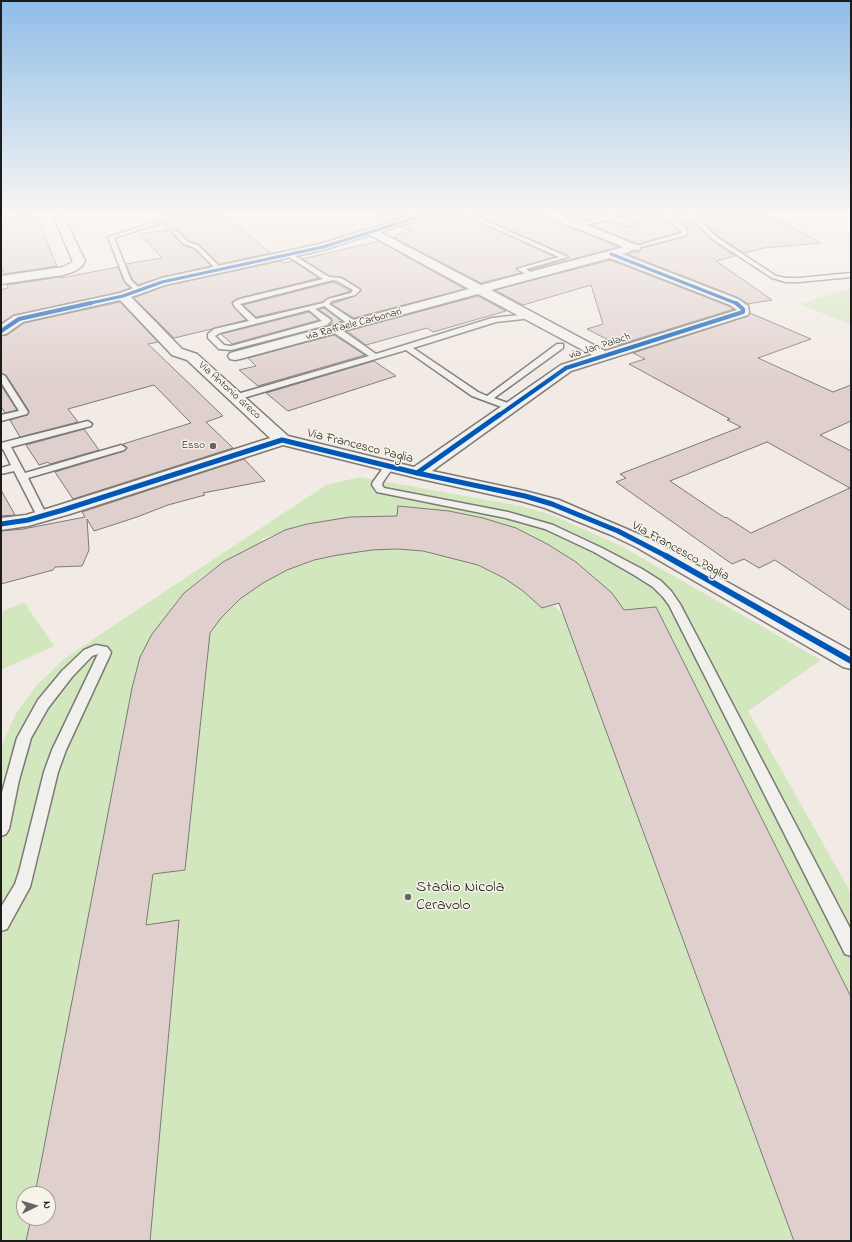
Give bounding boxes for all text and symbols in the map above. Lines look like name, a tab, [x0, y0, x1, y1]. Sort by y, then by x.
street label: via Raffaele Carbonari	[305, 306, 403, 344]
street label: via Jan Palach	[568, 331, 632, 363]
street label: Via Antonio Greco	[195, 359, 263, 423]
street label: Via Francesco Paglia	[305, 426, 415, 468]
place label: Esso	[181, 439, 205, 453]
marker: Esso	[208, 441, 218, 451]
street label: Via Francesco Paglia	[629, 519, 731, 585]
place label: Stadio Nicola Ceravolo	[416, 878, 504, 916]
marker: Stadio Nicola Ceravolo	[403, 892, 413, 902]
north arrow	[16, 1186, 56, 1226]
text: N	[39, 1201, 55, 1209]

